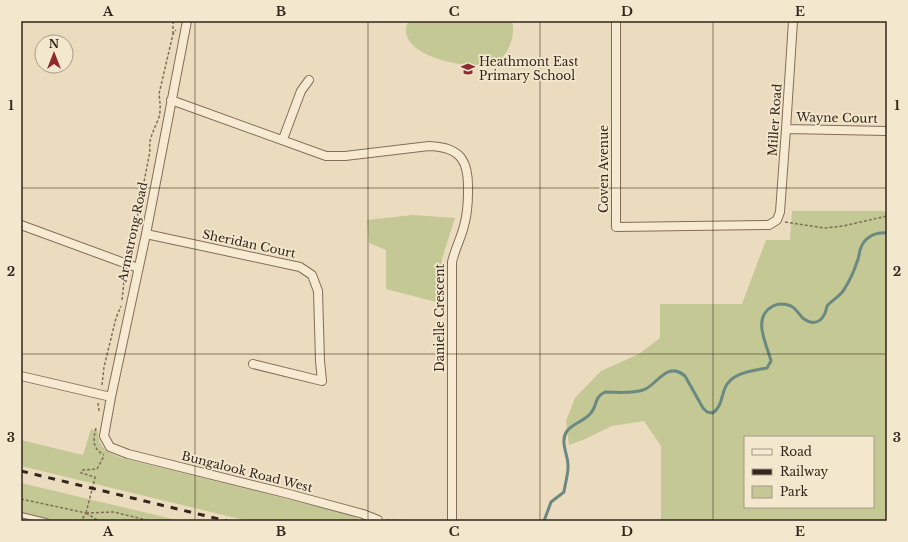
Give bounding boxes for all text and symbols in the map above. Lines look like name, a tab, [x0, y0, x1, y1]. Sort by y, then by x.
text: A	[102, 3, 114, 20]
text: B	[276, 3, 286, 20]
text: C	[449, 3, 460, 20]
text: D	[621, 3, 633, 20]
text: E	[795, 3, 805, 20]
north arrow	[34, 34, 74, 74]
text: N	[49, 37, 60, 51]
place label: Heathmont East Primary School	[479, 54, 579, 83]
school or university icon: Heathmont East Primary School	[460, 61, 476, 77]
street label: Miller Road	[764, 83, 785, 157]
text: 1	[8, 97, 14, 114]
text: 1	[894, 97, 900, 114]
street label: Wayne Court	[795, 109, 878, 126]
street label: Coven Avenue	[596, 125, 611, 213]
street label: Armstrong Road	[114, 180, 150, 284]
street label: Sheridan Court	[201, 226, 298, 261]
text: 2	[7, 263, 15, 280]
street label: Danielle Crescent	[432, 263, 447, 372]
text: 2	[893, 263, 901, 280]
text: 3	[7, 429, 15, 446]
text: 3	[893, 429, 901, 446]
legend	[744, 436, 874, 508]
text: Road	[780, 444, 812, 459]
street label: Bungalook Road West	[180, 448, 315, 495]
text: Railway	[780, 464, 829, 479]
text: Park	[780, 484, 808, 499]
text: A	[102, 523, 114, 540]
text: B	[276, 523, 286, 540]
text: C	[449, 523, 460, 540]
text: D	[621, 523, 633, 540]
text: E	[795, 523, 805, 540]

